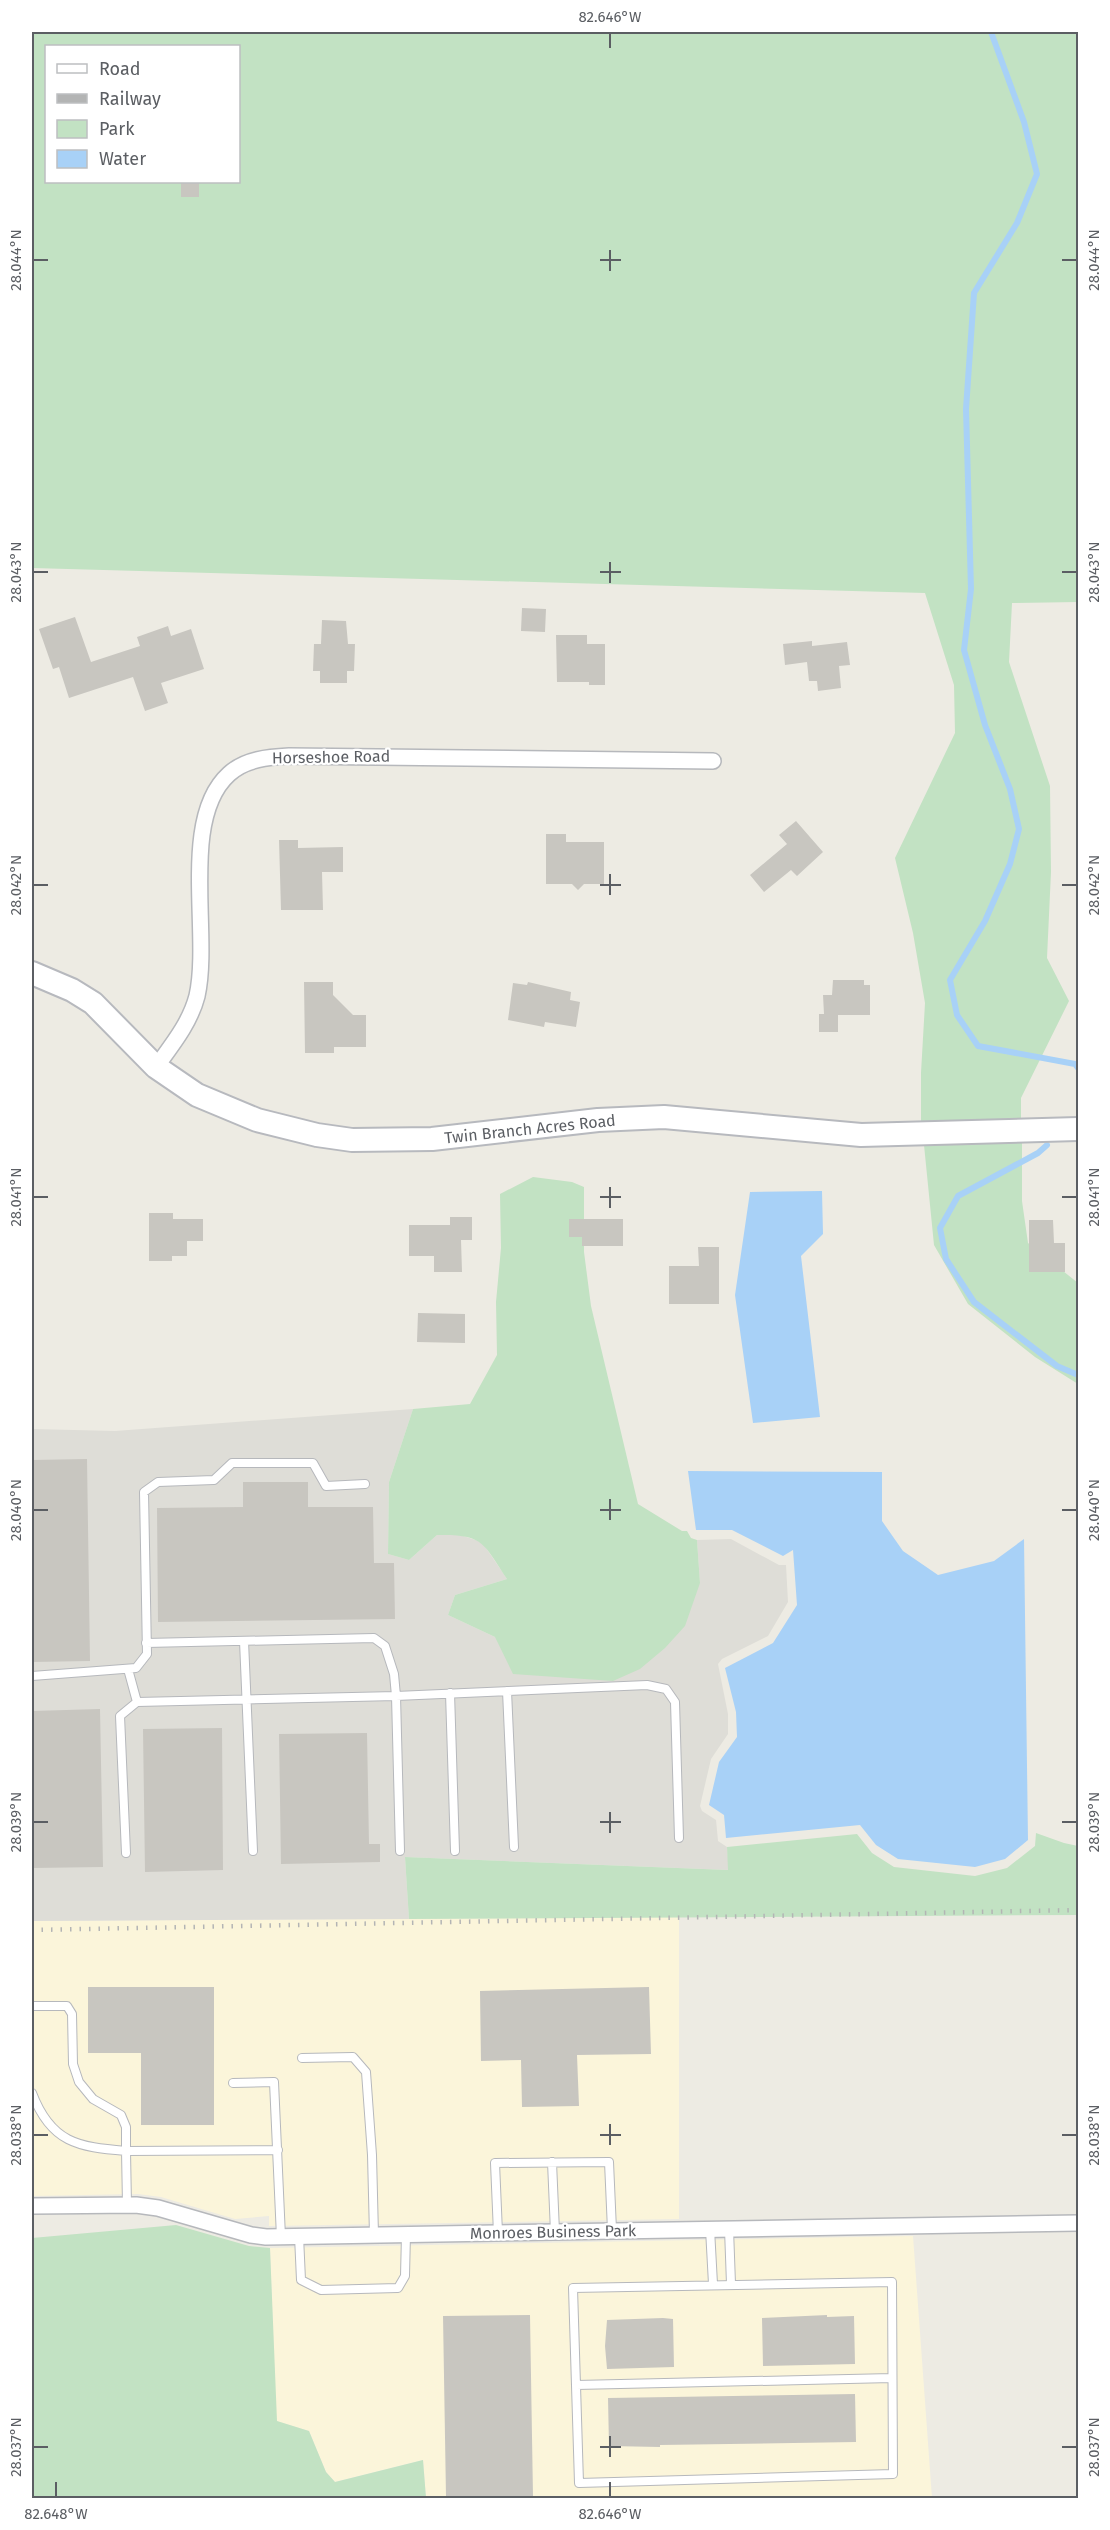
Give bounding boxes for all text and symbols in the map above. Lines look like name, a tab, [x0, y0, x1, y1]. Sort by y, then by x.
text: 82.646°W	[578, 8, 642, 26]
legend	[45, 45, 240, 183]
text: Road	[99, 58, 141, 80]
text: Railway	[99, 88, 161, 110]
text: Park	[99, 118, 135, 140]
text: Water	[99, 148, 146, 170]
text: 28.044°N	[7, 229, 25, 291]
text: 28.044°N	[1085, 229, 1103, 291]
text: 28.043°N	[7, 542, 25, 602]
text: 28.043°N	[1085, 542, 1103, 602]
street label: Horseshoe Road	[272, 746, 390, 768]
text: 28.042°N	[7, 855, 25, 915]
text: 28.042°N	[1085, 855, 1103, 915]
street label: Twin Branch Acres Road	[444, 1111, 616, 1147]
text: 28.041°N	[7, 1167, 25, 1227]
text: 28.041°N	[1085, 1167, 1103, 1227]
text: 28.040°N	[7, 1479, 25, 1541]
text: 28.040°N	[1085, 1479, 1103, 1541]
text: 28.039°N	[7, 1792, 25, 1852]
text: 28.039°N	[1085, 1792, 1103, 1852]
text: 28.038°N	[7, 2104, 25, 2166]
text: 28.038°N	[1085, 2104, 1103, 2166]
street label: Monroes Business Park	[470, 2221, 637, 2243]
text: 28.037°N	[7, 2417, 25, 2477]
text: 28.037°N	[1085, 2417, 1103, 2477]
text: 82.648°W	[24, 2505, 88, 2523]
text: 82.646°W	[578, 2505, 642, 2523]

